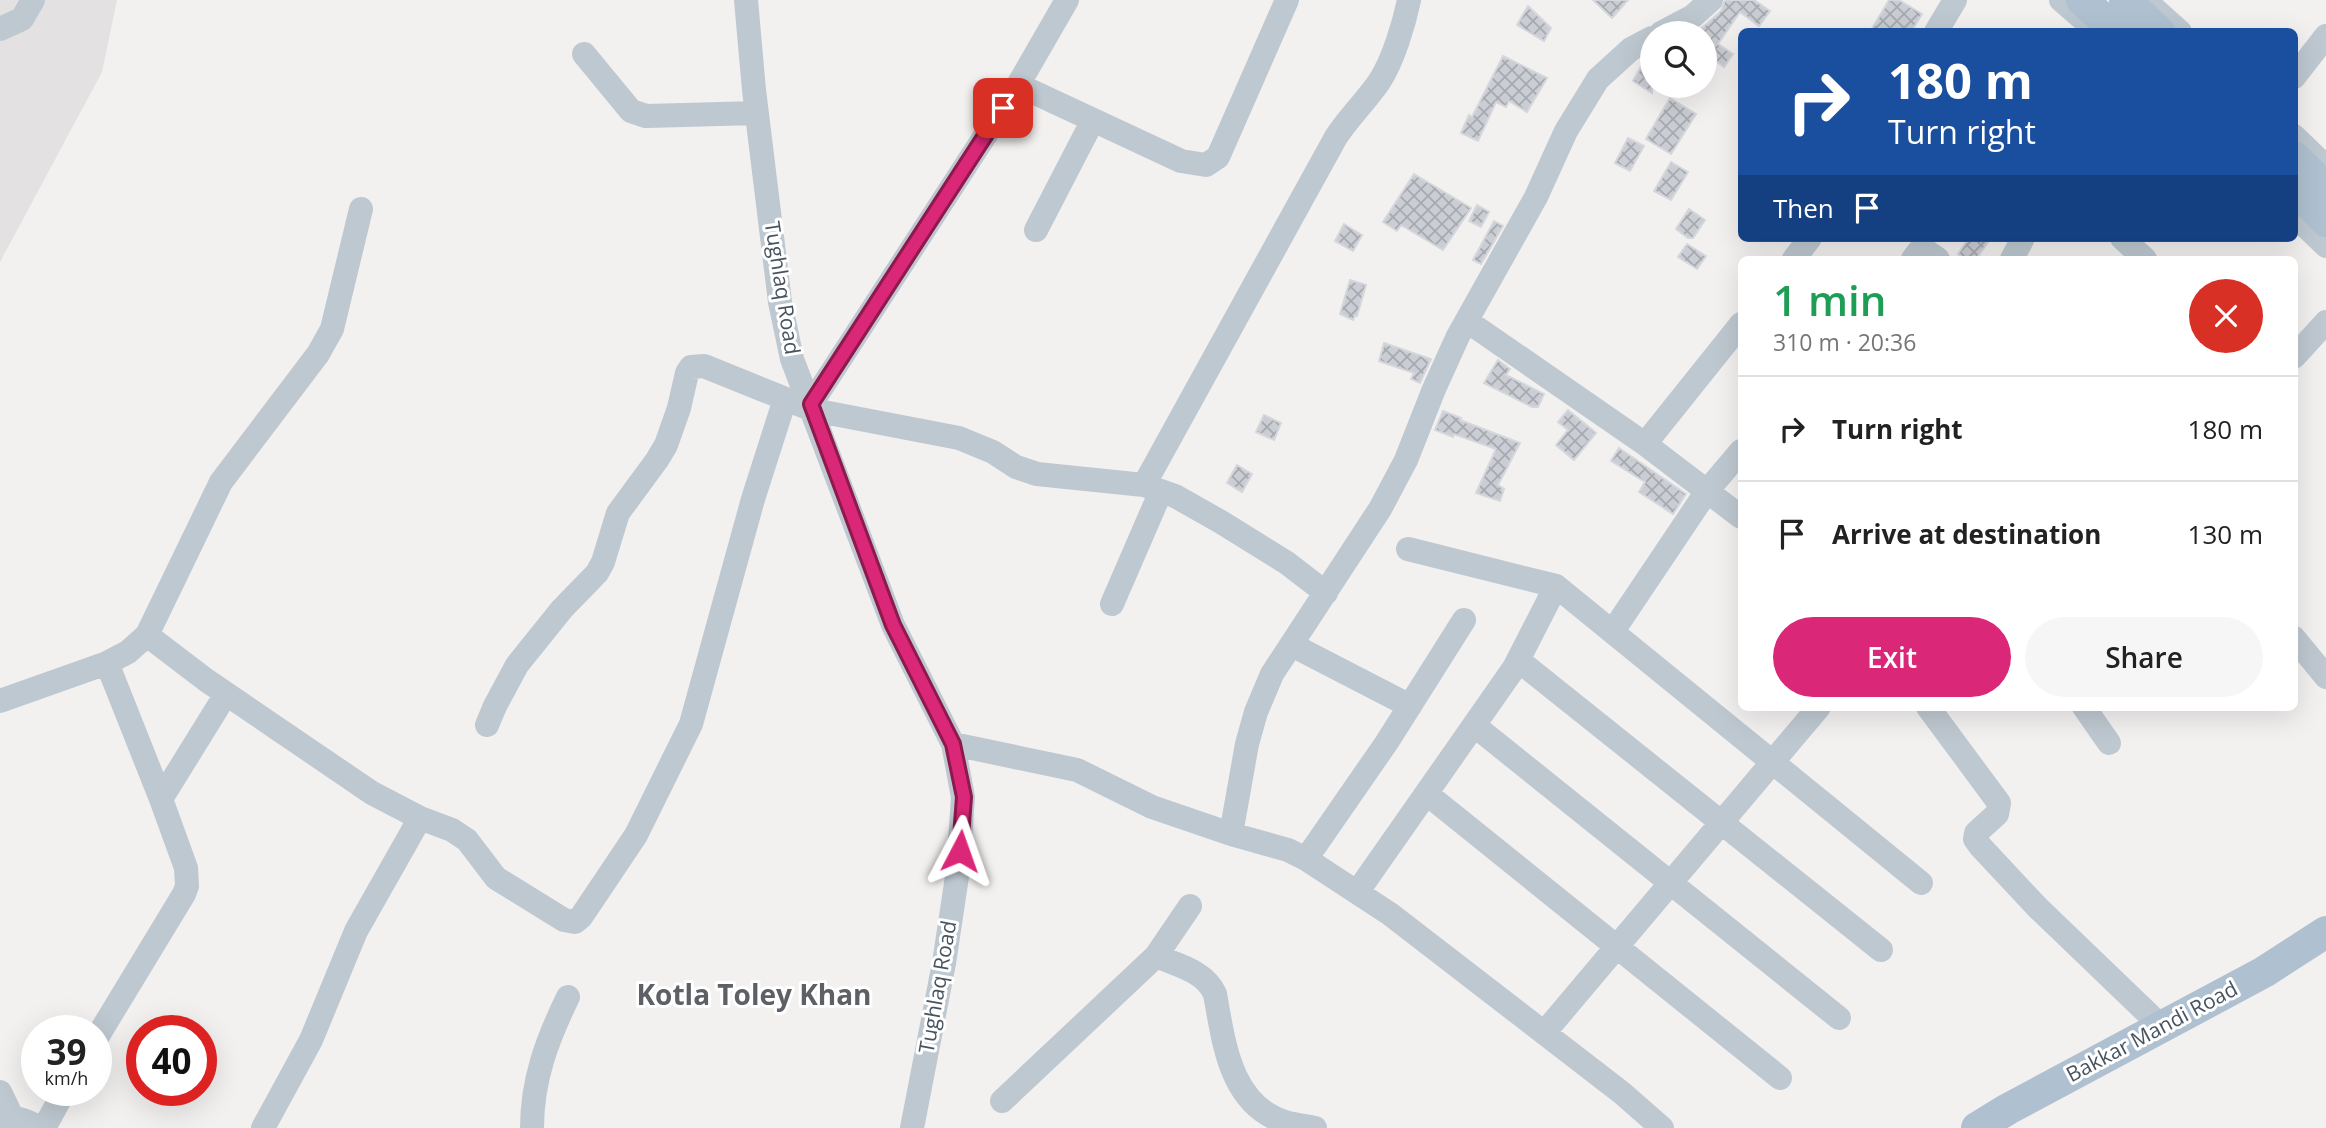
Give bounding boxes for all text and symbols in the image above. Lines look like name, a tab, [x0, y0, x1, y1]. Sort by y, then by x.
map controls	[1640, 21, 1717, 98]
button: search	[1640, 21, 1717, 98]
text: 180 m	[1888, 47, 2033, 113]
icon: right	[1773, 56, 1864, 147]
pin	[973, 78, 1033, 138]
icon: arrive	[984, 89, 1022, 127]
text: Turn right	[1888, 110, 2036, 153]
icon: arrive	[1848, 189, 1886, 227]
text: Then	[1773, 190, 1834, 226]
street label: Tughlaq Road	[759, 219, 807, 356]
text: 1 min	[1773, 271, 1886, 328]
button: close	[2189, 279, 2263, 353]
text: 310 m · 20:36	[1773, 326, 1916, 358]
icon: right	[1773, 410, 1811, 448]
text: Turn right	[1832, 411, 1963, 447]
text: 180 m	[2188, 411, 2263, 447]
icon: arrive	[1773, 515, 1811, 553]
text: Arrive at destination	[1832, 516, 2101, 552]
text: 130 m	[2188, 516, 2263, 552]
button: Exit	[1773, 617, 2011, 697]
button: Share	[2025, 617, 2263, 697]
position arrow	[923, 814, 997, 888]
street label: Tughlaq Road	[912, 918, 962, 1055]
street label: Bakkar Mandi Road	[2061, 974, 2242, 1088]
district label: Kotla Toley Khan	[637, 975, 871, 1013]
speed limit sign: 40	[126, 1015, 217, 1106]
text: 39	[46, 1028, 87, 1075]
text: km/h	[45, 1066, 88, 1090]

